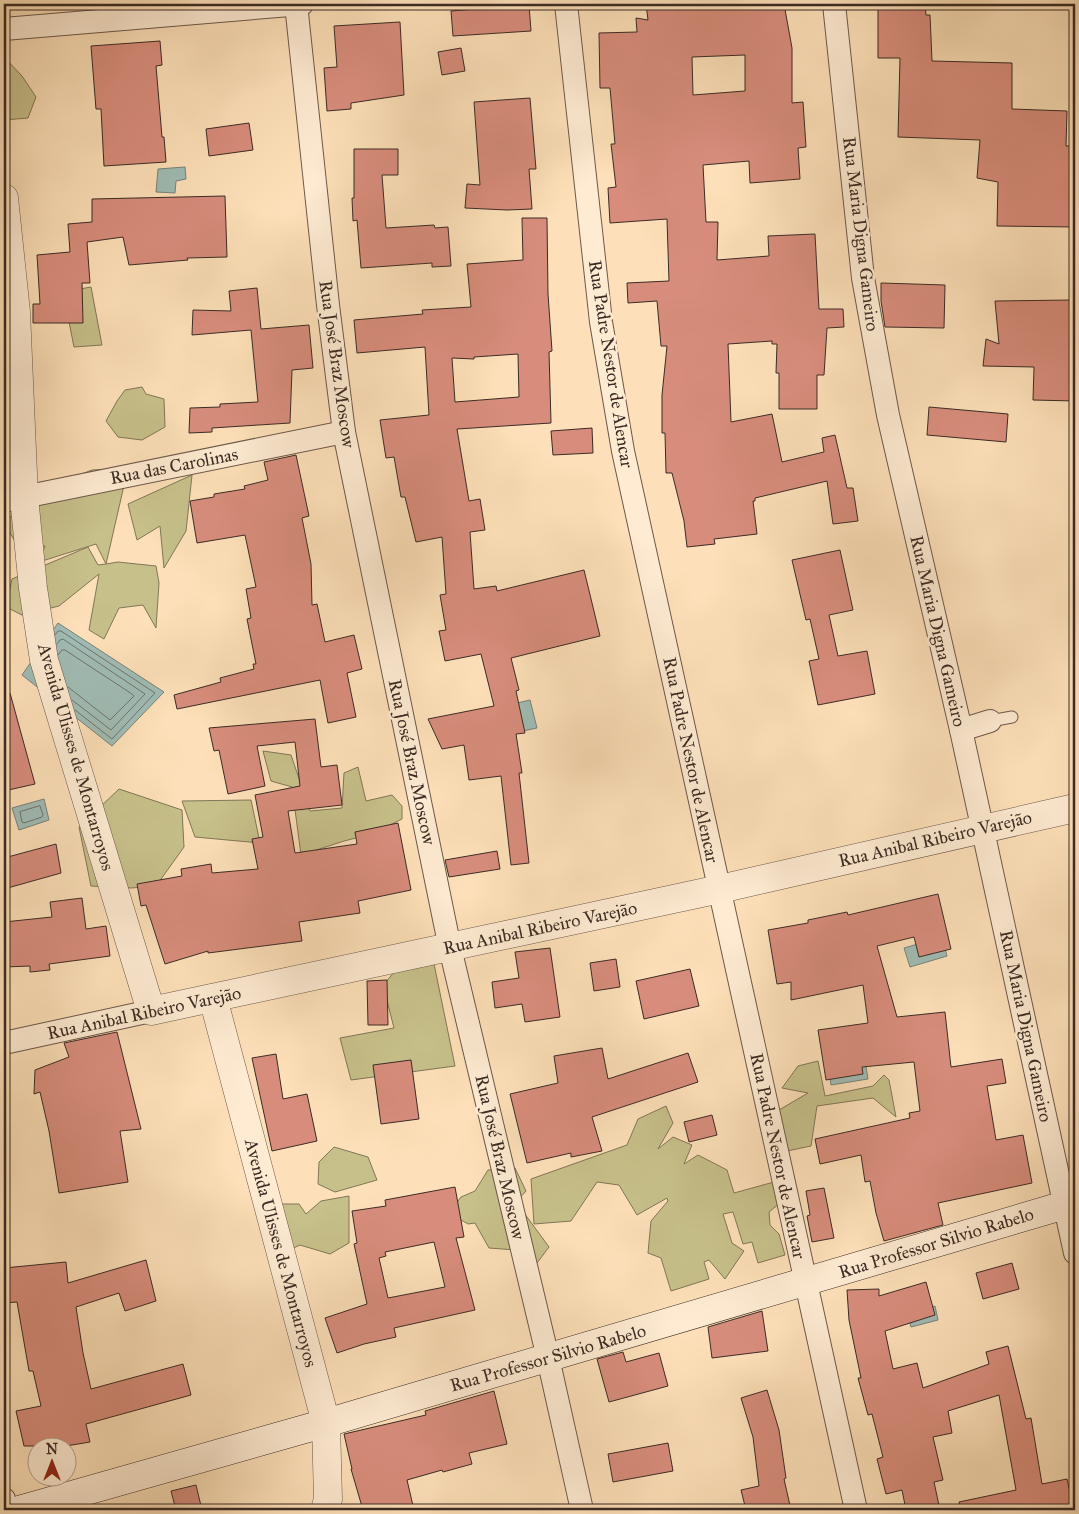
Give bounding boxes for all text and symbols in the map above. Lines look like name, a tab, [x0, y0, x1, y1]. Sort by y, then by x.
street label: Rua Maria Digna Gameiro	[837, 135, 884, 333]
street label: Rua Padre Nestor de Alencar	[584, 259, 638, 470]
street label: Rua José Braz Moscow	[313, 279, 360, 449]
street label: Rua das Carolinas	[108, 443, 240, 489]
street label: Rua Maria Digna Gameiro	[904, 533, 971, 729]
street label: Avenida Ulisses de Montarroyos	[33, 640, 119, 873]
street label: Rua Padre Nestor de Alencar	[658, 655, 724, 865]
street label: Rua José Braz Moscow	[383, 677, 440, 847]
street label: Rua Anibal Ribeiro Varejão	[836, 806, 1034, 872]
street label: Rua Anibal Ribeiro Varejão	[441, 897, 639, 959]
street label: Rua Maria Digna Gameiro	[994, 928, 1057, 1124]
street label: Rua Anibal Ribeiro Varejão	[45, 982, 243, 1044]
street label: Rua Padre Nestor de Alencar	[745, 1051, 811, 1261]
street label: Rua José Braz Moscow	[469, 1072, 530, 1242]
street label: Avenida Ulisses de Montarroyos	[240, 1135, 322, 1370]
street label: Rua Professor Silvio Rabelo	[836, 1203, 1036, 1283]
street label: Rua Professor Silvio Rabelo	[447, 1319, 649, 1397]
north arrow	[28, 1436, 78, 1486]
text: N	[46, 1441, 58, 1458]

